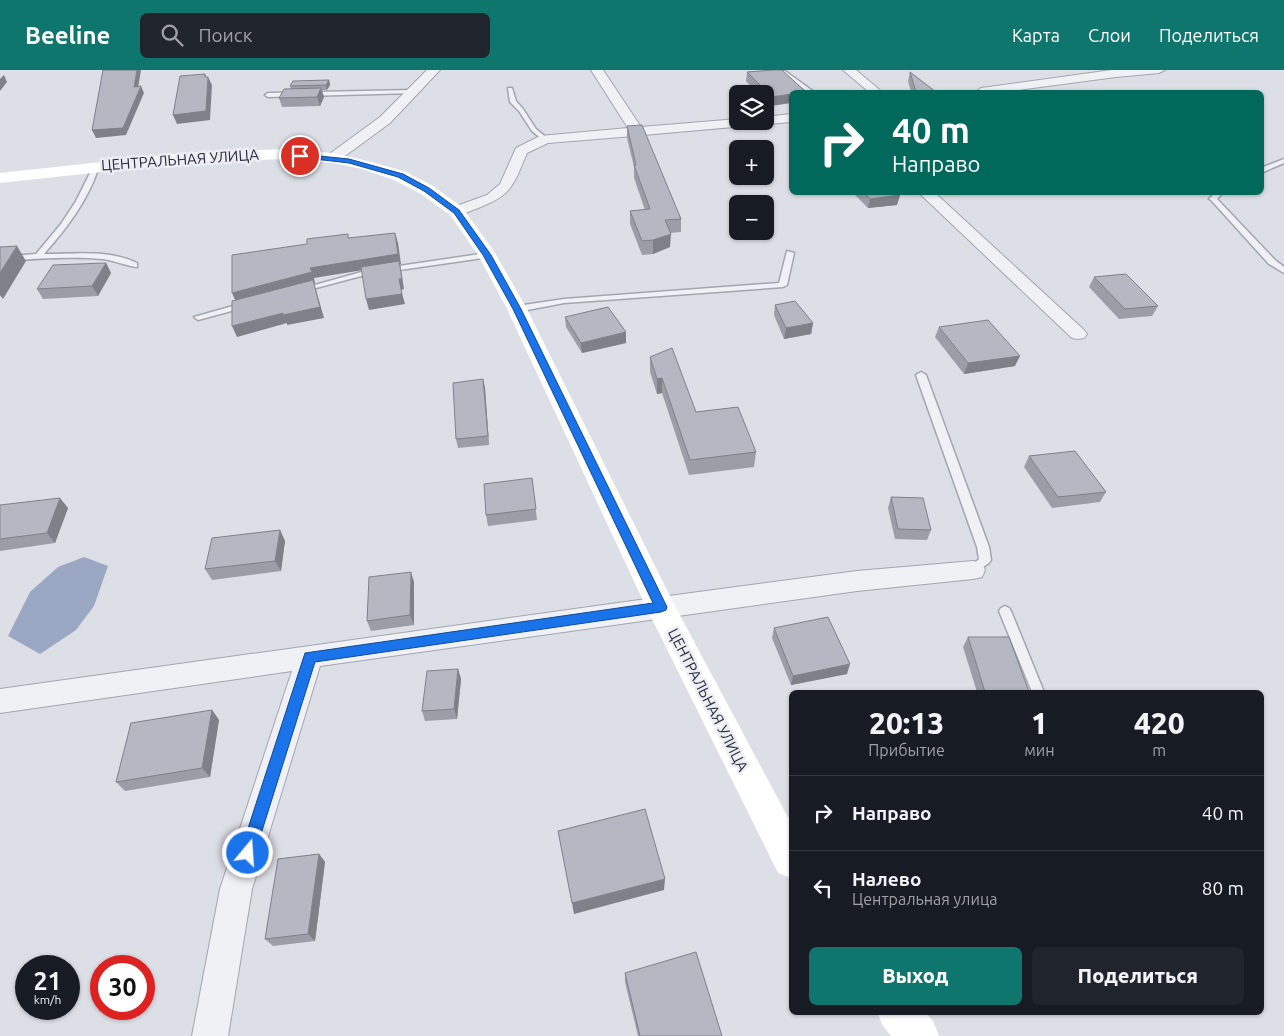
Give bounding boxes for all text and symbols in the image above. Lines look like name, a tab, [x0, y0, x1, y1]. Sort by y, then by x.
search box	[140, 13, 490, 58]
icon: search	[158, 21, 186, 49]
text: Beeline	[25, 22, 110, 49]
text: Поиск	[198, 24, 252, 46]
text: Карта	[1012, 25, 1060, 45]
text: Слои	[1088, 25, 1131, 45]
text: Поделиться	[1159, 25, 1259, 45]
map controls	[729, 85, 774, 240]
button: layers	[729, 85, 774, 130]
icon: right	[809, 110, 874, 175]
text: 40 m	[892, 110, 970, 150]
pin	[279, 135, 321, 177]
button: +	[729, 140, 774, 185]
icon: arrive	[286, 142, 314, 170]
street label: ЦЕНТРАЛЬНАЯ УЛИЦА	[100, 145, 260, 174]
text: Направо	[892, 151, 980, 176]
button: −	[729, 195, 774, 240]
street label: ЦЕНТРАЛЬНАЯ УЛИЦА	[665, 625, 752, 774]
text: 20:13	[869, 706, 944, 740]
text: 1	[1031, 706, 1048, 740]
text: 420	[1134, 706, 1185, 740]
text: Прибытие	[868, 741, 945, 759]
text: мин	[1024, 741, 1055, 759]
text: m	[1152, 741, 1166, 759]
icon: right	[809, 799, 837, 827]
text: Направо	[852, 802, 932, 824]
text: 40 m	[1202, 802, 1244, 824]
position arrow	[221, 826, 273, 878]
text: Налево	[852, 868, 921, 890]
icon: left	[809, 874, 837, 902]
text: 80 m	[1202, 877, 1244, 899]
text: Центральная улица	[852, 890, 997, 908]
button: Выход	[809, 947, 1022, 1005]
button: Поделиться	[1032, 947, 1244, 1005]
speed limit sign: 30	[90, 955, 155, 1020]
text: 21	[33, 967, 62, 995]
text: km/h	[34, 993, 61, 1006]

